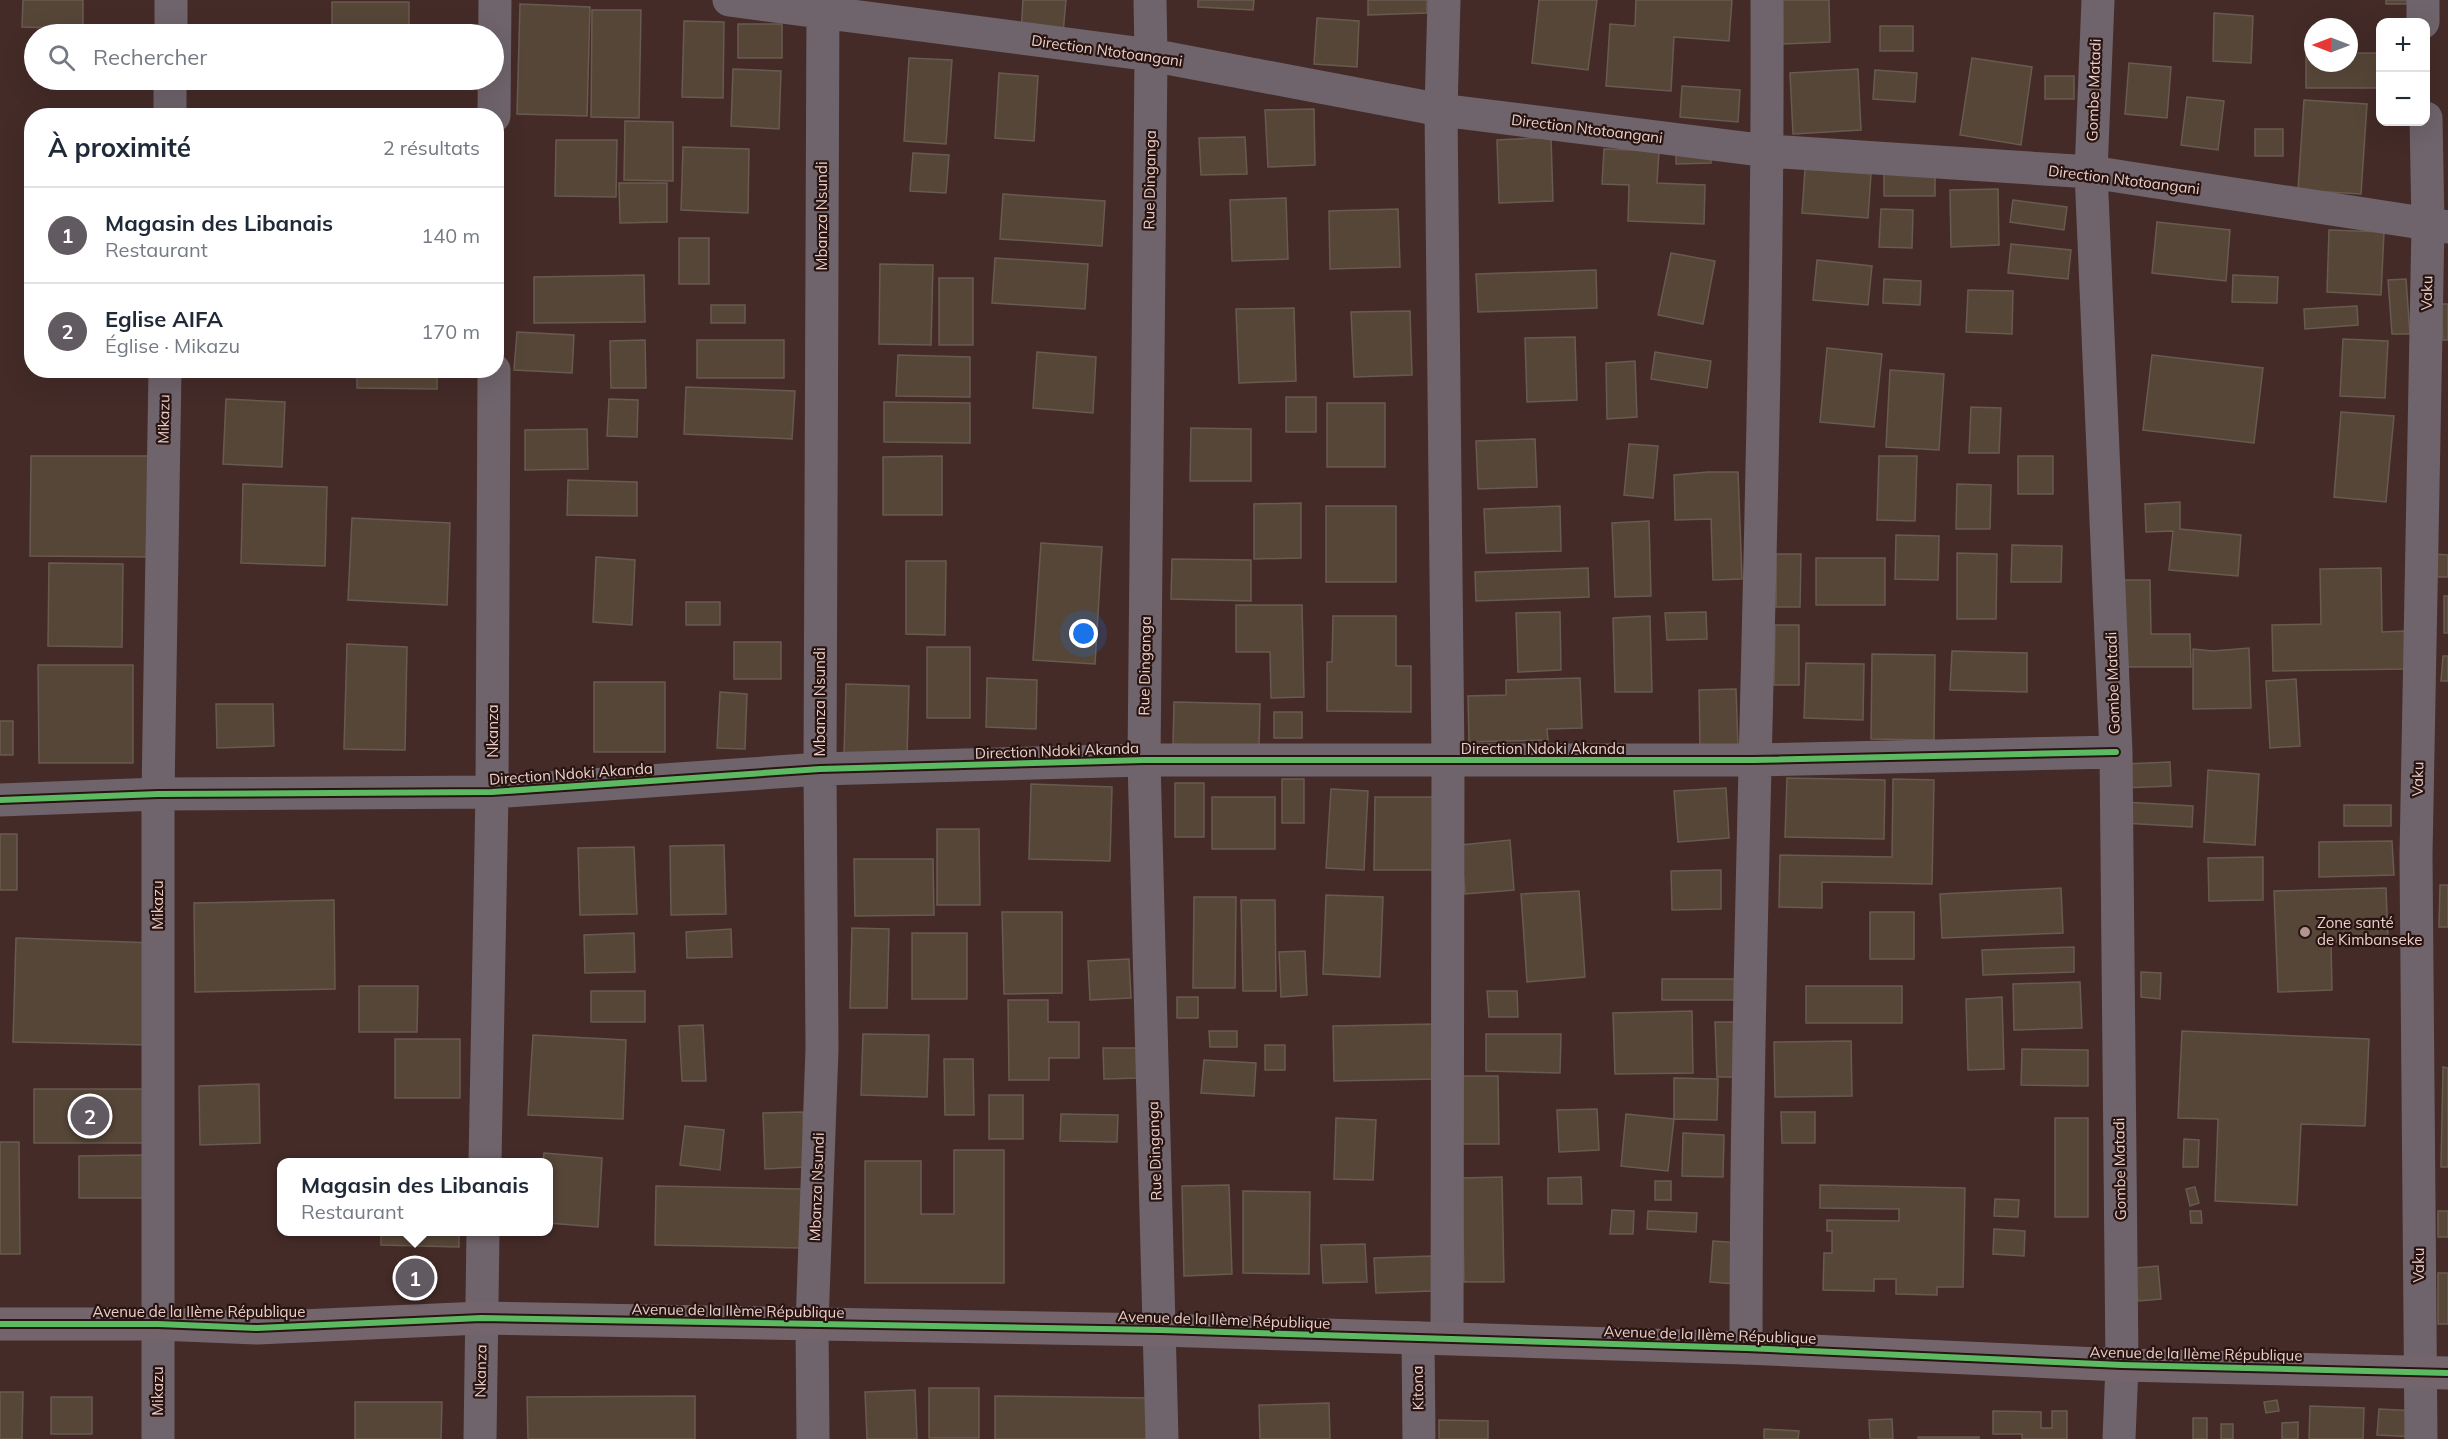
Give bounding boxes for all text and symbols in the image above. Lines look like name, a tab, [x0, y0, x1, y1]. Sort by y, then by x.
north arrow	[2304, 18, 2358, 72]
map controls	[2376, 18, 2430, 126]
button: +	[2376, 18, 2430, 72]
search box	[24, 24, 504, 90]
street label: Direction Ntotoangani	[1030, 30, 1184, 71]
street label: Gombe Matadi	[2082, 38, 2105, 142]
icon: search	[45, 41, 78, 74]
text: Rechercher	[93, 43, 207, 71]
button: −	[2376, 72, 2430, 126]
street label: Direction Ntotoangani	[1510, 110, 1664, 147]
street label: Rue Dinganga	[1139, 130, 1160, 230]
text: À proximité	[48, 131, 191, 164]
text: 2 résultats	[383, 135, 480, 160]
street label: Direction Ntotoangani	[2047, 161, 2201, 198]
street label: Mbanza Nsundi	[812, 162, 831, 270]
text: Magasin des Libanais	[105, 209, 333, 237]
text: 1	[62, 223, 74, 248]
text: 140 m	[421, 223, 480, 248]
text: Restaurant	[105, 237, 208, 262]
street label: Vaku	[2417, 275, 2436, 311]
text: Eglise AIFA	[105, 305, 223, 333]
text: 2	[62, 319, 74, 344]
text: 170 m	[421, 319, 480, 344]
text: Église · Mikazu	[105, 333, 240, 358]
street label: Mikazu	[154, 394, 173, 444]
street label: Rue Dinganga	[1134, 616, 1155, 716]
your location	[1069, 619, 1098, 648]
street label: Gombe Matadi	[2101, 631, 2124, 735]
street label: Mbanza Nsundi	[810, 648, 829, 756]
street label: Nkanza	[483, 704, 502, 758]
street label: Direction Ndoki Akanda	[975, 738, 1139, 763]
street label: Direction Ndoki Akanda	[1461, 739, 1625, 758]
street label: Direction Ndoki Akanda	[488, 758, 654, 789]
street label: Vaku	[2408, 761, 2427, 797]
street label: Mikazu	[148, 880, 167, 930]
place label: Zone santé de Kimbanseke	[2317, 913, 2422, 949]
marker: Zone santé de Kimbanseke	[2298, 925, 2312, 939]
pin: 2	[70, 1094, 110, 1138]
street label: Rue Dinganga	[1143, 1101, 1166, 1201]
street label: Gombe Matadi	[2109, 1118, 2130, 1220]
street label: Mbanza Nsundi	[805, 1132, 828, 1242]
popup	[277, 1158, 553, 1236]
text: Magasin des Libanais	[301, 1171, 529, 1199]
text: Restaurant	[301, 1199, 404, 1224]
street label: Vaku	[2409, 1248, 2428, 1283]
pin: 1	[396, 1256, 434, 1300]
street label: Avenue de la IIème République	[631, 1299, 845, 1322]
street label: Avenue de la IIème République	[93, 1302, 305, 1321]
street label: Avenue de la IIème République	[1117, 1306, 1331, 1333]
street label: Avenue de la IIème République	[1603, 1321, 1817, 1348]
street label: Avenue de la IIème République	[2089, 1342, 2303, 1365]
street label: Nkanza	[471, 1344, 490, 1398]
street label: Mikazu	[148, 1366, 167, 1416]
street label: Kitona	[1408, 1366, 1427, 1410]

